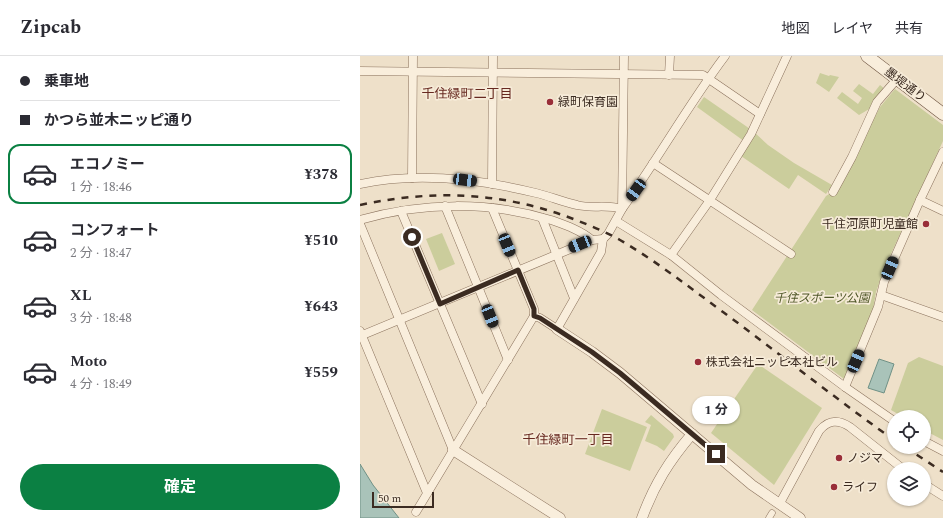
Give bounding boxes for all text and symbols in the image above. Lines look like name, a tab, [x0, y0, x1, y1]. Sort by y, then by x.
text: Zipcab	[20, 13, 81, 42]
text: 地図	[781, 18, 809, 39]
text: レイヤ	[831, 18, 873, 39]
text: 共有	[895, 18, 923, 39]
street label: 墨堤通り	[880, 63, 930, 107]
text: 乗車地	[44, 70, 89, 93]
district label: 千住緑町二丁目	[421, 84, 513, 104]
place label: 緑町保育園	[558, 93, 618, 112]
marker: 緑町保育園	[545, 97, 555, 107]
text: かつら並木ニッピ通り	[44, 109, 194, 132]
text: エコノミー	[70, 153, 145, 176]
icon: car	[22, 156, 58, 192]
text: ¥378	[304, 163, 338, 186]
car	[452, 173, 478, 187]
text: 1 分 · 18:46	[70, 177, 132, 197]
car	[624, 177, 648, 203]
place label: 千住河原町児童館	[822, 215, 918, 234]
text: コンフォート	[70, 219, 160, 242]
marker: 千住河原町児童館	[921, 219, 931, 229]
icon: car	[22, 222, 58, 258]
route start	[403, 228, 421, 246]
text: ¥510	[304, 229, 338, 252]
car	[497, 232, 517, 258]
car	[567, 234, 593, 254]
text: 2 分 · 18:47	[70, 243, 132, 263]
car	[880, 255, 900, 281]
text: XL	[70, 284, 91, 307]
icon: car	[22, 288, 58, 324]
park label: 千住スポーツ公園	[774, 289, 872, 308]
text: ¥643	[304, 295, 338, 318]
car	[480, 303, 500, 329]
text: 3 分 · 18:48	[70, 308, 132, 328]
car	[846, 348, 866, 374]
text: Moto	[70, 350, 107, 373]
place label: 株式会社ニッピ本社ビル	[706, 353, 838, 372]
icon: car	[22, 354, 58, 390]
marker: 株式会社ニッピ本社ビル	[693, 357, 703, 367]
text: ¥559	[304, 361, 338, 384]
text: 4 分 · 18:49	[70, 374, 132, 394]
callout: 1 分	[692, 396, 740, 424]
text: 1 分	[704, 400, 728, 420]
map controls	[887, 410, 931, 506]
button: locate	[887, 410, 931, 454]
district label: 千住緑町一丁目	[522, 430, 614, 450]
route end	[707, 445, 725, 463]
place label: ノジマ	[847, 449, 883, 468]
marker: ノジマ	[834, 453, 844, 463]
button: layers	[887, 462, 931, 506]
button: 確定	[20, 464, 340, 510]
place label: ライフ	[842, 478, 878, 497]
marker: ライフ	[829, 482, 839, 492]
scale bar	[372, 490, 434, 509]
text: 50 m	[378, 490, 401, 507]

